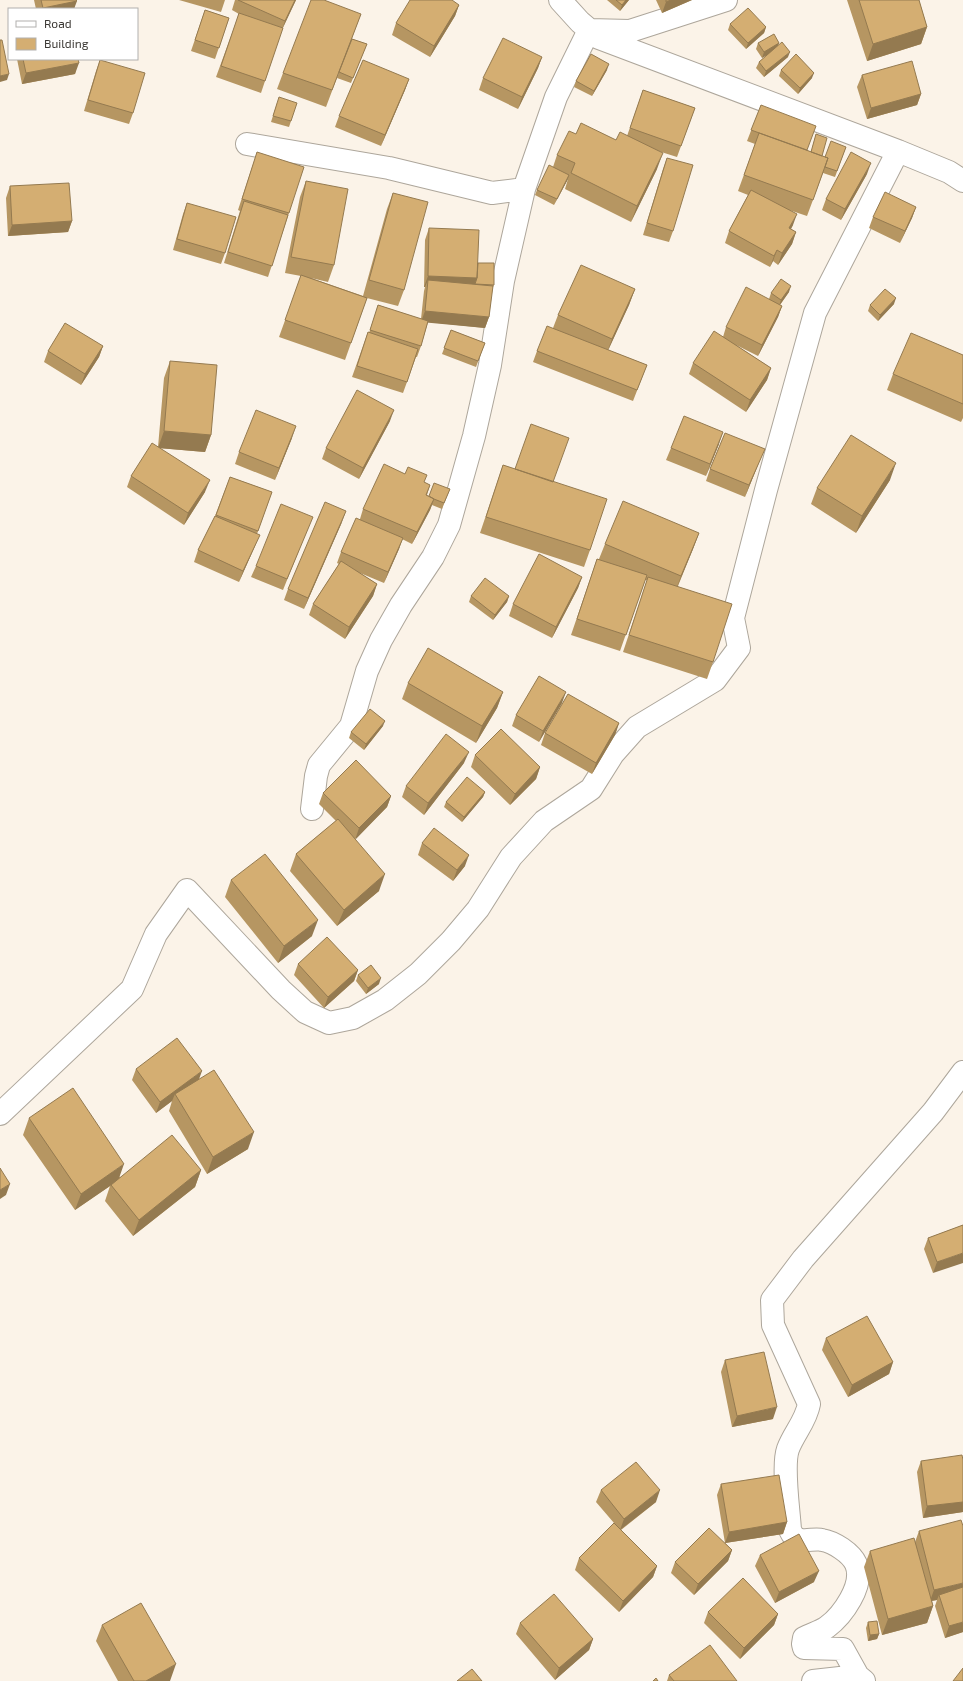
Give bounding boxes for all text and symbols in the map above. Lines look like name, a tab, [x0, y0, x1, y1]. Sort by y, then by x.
legend	[8, 8, 138, 60]
text: Road	[44, 16, 72, 30]
text: Building	[44, 36, 89, 50]

